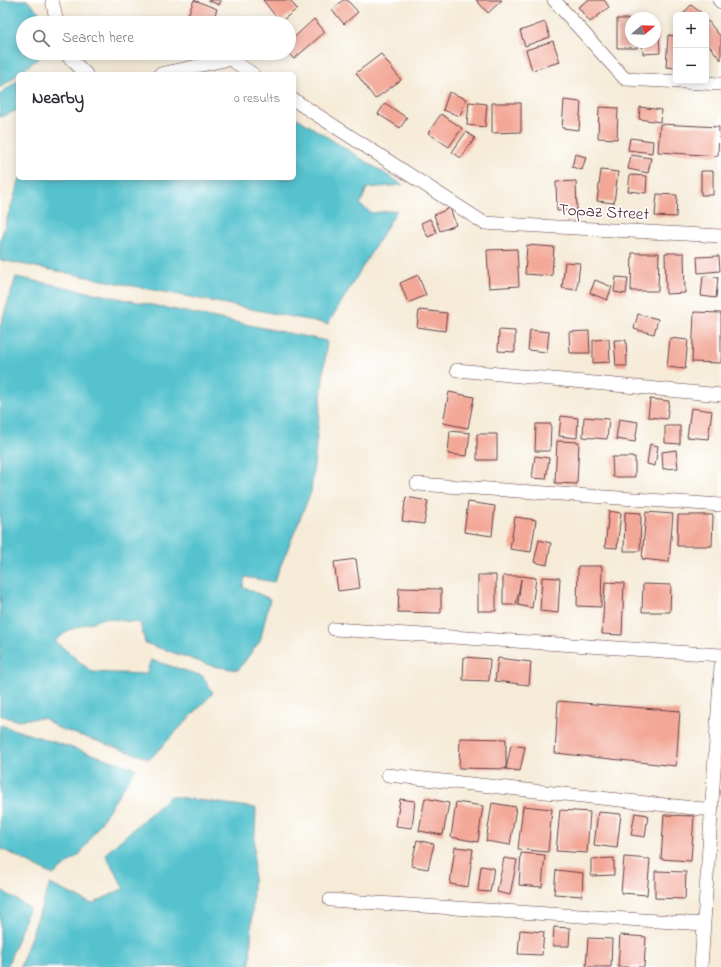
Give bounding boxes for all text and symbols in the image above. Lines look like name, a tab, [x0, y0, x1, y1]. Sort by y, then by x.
north arrow	[625, 12, 661, 48]
map controls	[673, 12, 709, 84]
button: +	[673, 12, 709, 48]
search box	[16, 16, 296, 60]
icon: search	[30, 27, 52, 49]
text: Search here	[62, 27, 134, 49]
button: −	[673, 48, 709, 84]
text: Nearby	[32, 86, 84, 111]
text: 0 results	[234, 89, 280, 108]
street label: Topaz Street	[558, 198, 650, 227]

